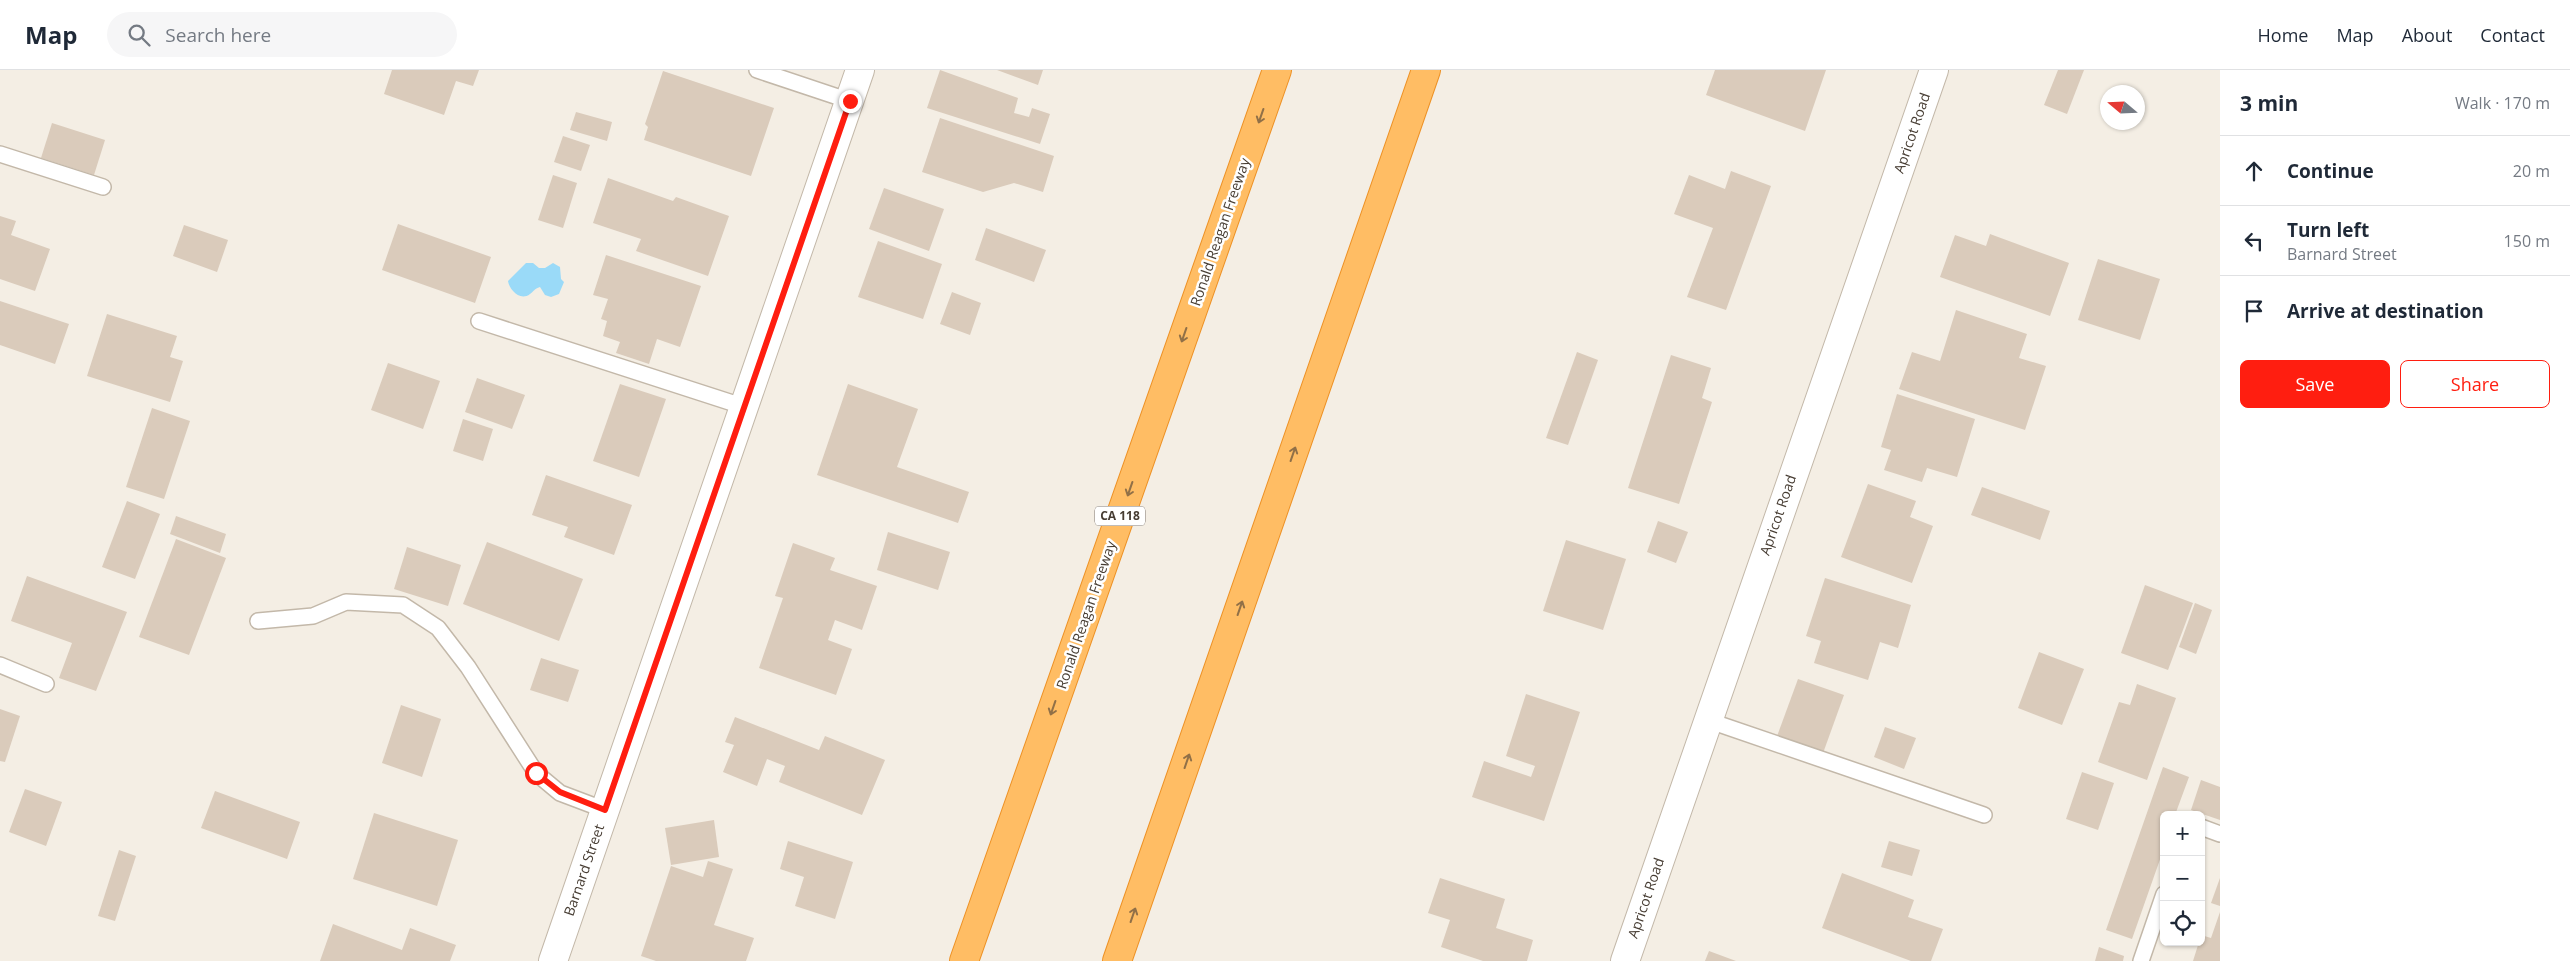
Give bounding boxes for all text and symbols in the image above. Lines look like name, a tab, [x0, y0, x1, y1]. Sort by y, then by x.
search box	[107, 12, 457, 57]
text: Map	[25, 18, 77, 51]
icon: search	[125, 21, 153, 49]
text: Search here	[165, 22, 271, 48]
text: Home	[2258, 23, 2308, 47]
text: Map	[2336, 23, 2374, 47]
text: About	[2402, 23, 2452, 47]
text: Contact	[2480, 23, 2545, 47]
north arrow	[2100, 85, 2145, 130]
text: 3 min	[2240, 89, 2298, 117]
route end	[839, 90, 862, 113]
street label: Apricot Road	[1889, 90, 1934, 176]
text: Walk · 170 m	[2455, 92, 2550, 114]
one-way arrow	[1256, 108, 1265, 123]
street label: Ronald Reagan Freeway	[1185, 154, 1254, 308]
icon: ahead	[2240, 157, 2268, 185]
text: Continue	[2287, 158, 2374, 184]
text: 20 m	[2513, 160, 2550, 182]
text: Turn left	[2287, 217, 2369, 243]
icon: left	[2240, 227, 2268, 255]
text: 150 m	[2504, 230, 2550, 252]
text: Barnard Street	[2287, 243, 2397, 265]
icon: arrive	[2240, 297, 2268, 325]
text: Arrive at destination	[2287, 298, 2484, 324]
one-way arrow	[1179, 327, 1188, 343]
button: Save	[2240, 360, 2390, 408]
button: Share	[2400, 360, 2550, 408]
one-way arrow	[1289, 447, 1298, 463]
street label: Apricot Road	[1755, 472, 1800, 558]
one-way arrow	[1125, 480, 1134, 496]
road number: CA 118	[1095, 506, 1145, 526]
street label: Ronald Reagan Freeway	[1051, 537, 1120, 691]
one-way arrow	[1236, 601, 1245, 616]
one-way arrow	[1048, 700, 1057, 715]
one-way arrow	[1182, 754, 1192, 770]
route start	[525, 762, 548, 785]
map controls	[2160, 811, 2205, 946]
button: +	[2160, 811, 2205, 856]
street label: Barnard Street	[559, 821, 608, 918]
street label: Apricot Road	[1623, 855, 1668, 941]
button: −	[2160, 856, 2205, 901]
button: locate	[2160, 901, 2205, 946]
one-way arrow	[1129, 907, 1139, 923]

